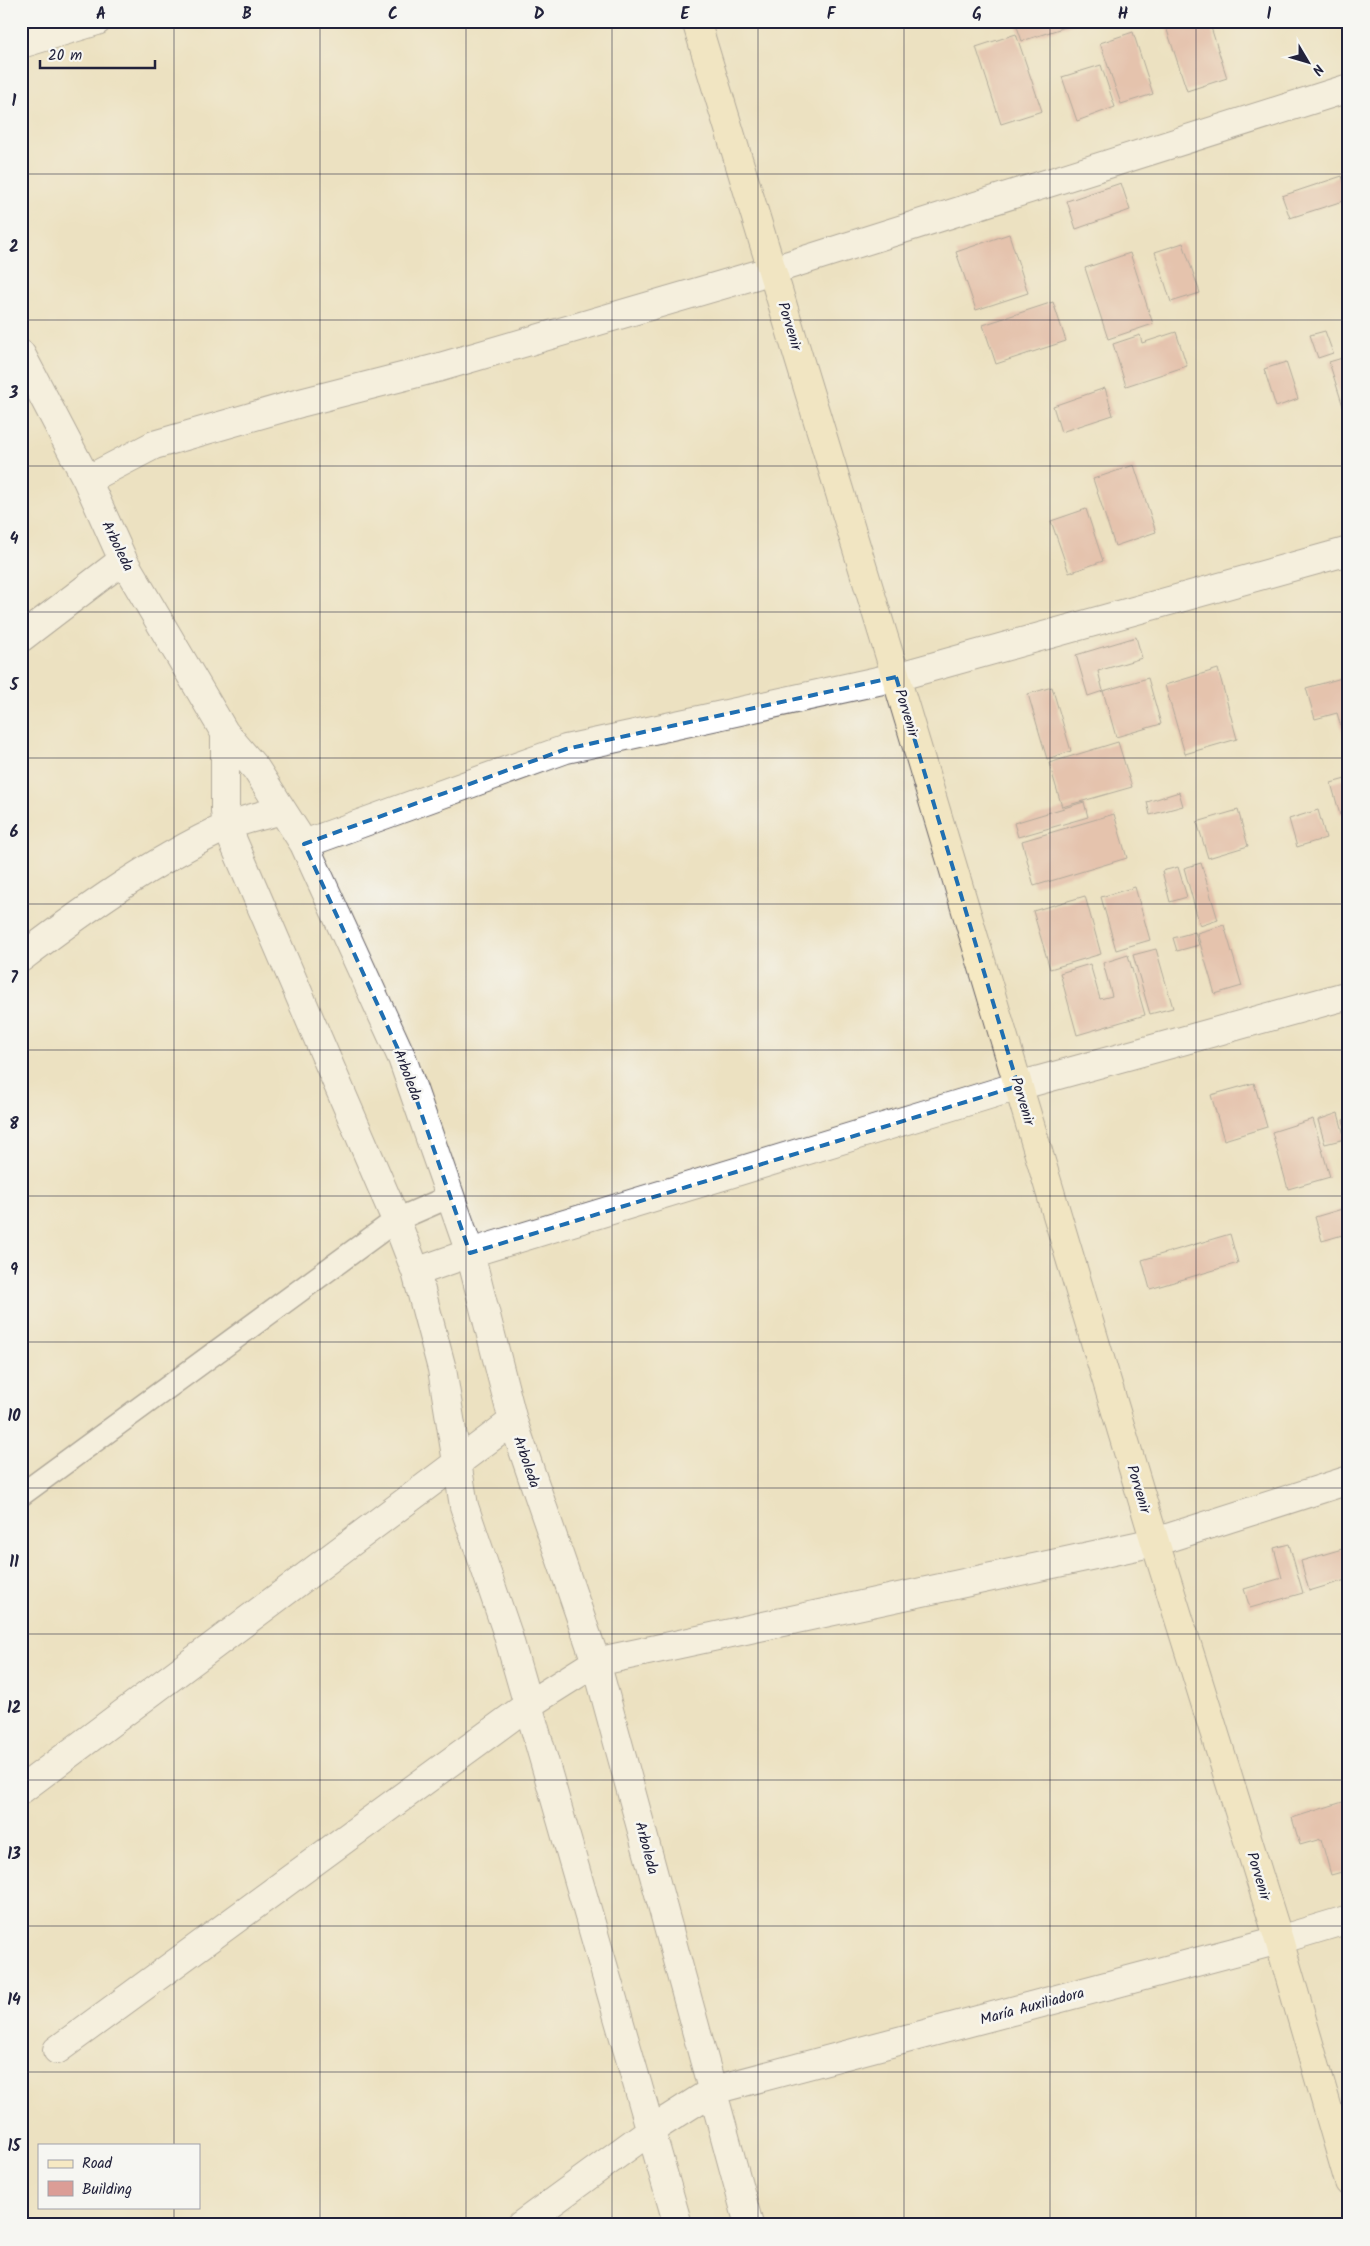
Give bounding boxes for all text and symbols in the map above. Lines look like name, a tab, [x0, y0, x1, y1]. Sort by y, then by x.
text: A	[96, 2, 106, 27]
text: B	[242, 2, 252, 27]
text: C	[388, 2, 398, 27]
text: D	[534, 2, 545, 27]
text: E	[681, 2, 691, 27]
text: F	[827, 2, 837, 27]
text: G	[972, 2, 982, 27]
text: H	[1118, 2, 1128, 27]
text: I	[1267, 2, 1272, 27]
scale bar	[40, 38, 155, 70]
north arrow	[1282, 38, 1332, 88]
text: 20 m	[48, 44, 82, 68]
text: N	[1306, 59, 1329, 80]
text: 1	[12, 89, 17, 114]
text: 2	[9, 235, 19, 260]
street label: Porvenir	[770, 299, 808, 354]
text: 3	[9, 381, 19, 406]
street label: Arboleda	[95, 517, 140, 576]
text: 4	[10, 527, 19, 552]
text: 5	[9, 673, 20, 698]
street label: Porvenir	[887, 686, 925, 741]
text: 6	[10, 820, 19, 845]
text: 7	[10, 966, 18, 991]
street label: Arboleda	[386, 1046, 428, 1105]
street label: Porvenir	[1003, 1074, 1041, 1129]
text: 8	[9, 1112, 19, 1137]
text: 9	[10, 1258, 18, 1283]
text: 10	[7, 1404, 21, 1429]
street label: Arboleda	[506, 1433, 546, 1492]
street label: Porvenir	[1119, 1462, 1157, 1517]
text: 11	[9, 1550, 19, 1575]
text: 12	[7, 1696, 21, 1721]
street label: Arboleda	[627, 1819, 665, 1877]
text: 13	[7, 1842, 21, 1867]
street label: Porvenir	[1239, 1849, 1277, 1904]
street label: María Auxiliadora	[977, 1981, 1087, 2032]
text: 14	[7, 1988, 21, 2013]
text: 15	[8, 2134, 22, 2159]
legend	[38, 2144, 200, 2208]
text: Road	[82, 2152, 113, 2176]
text: Building	[82, 2178, 132, 2202]

